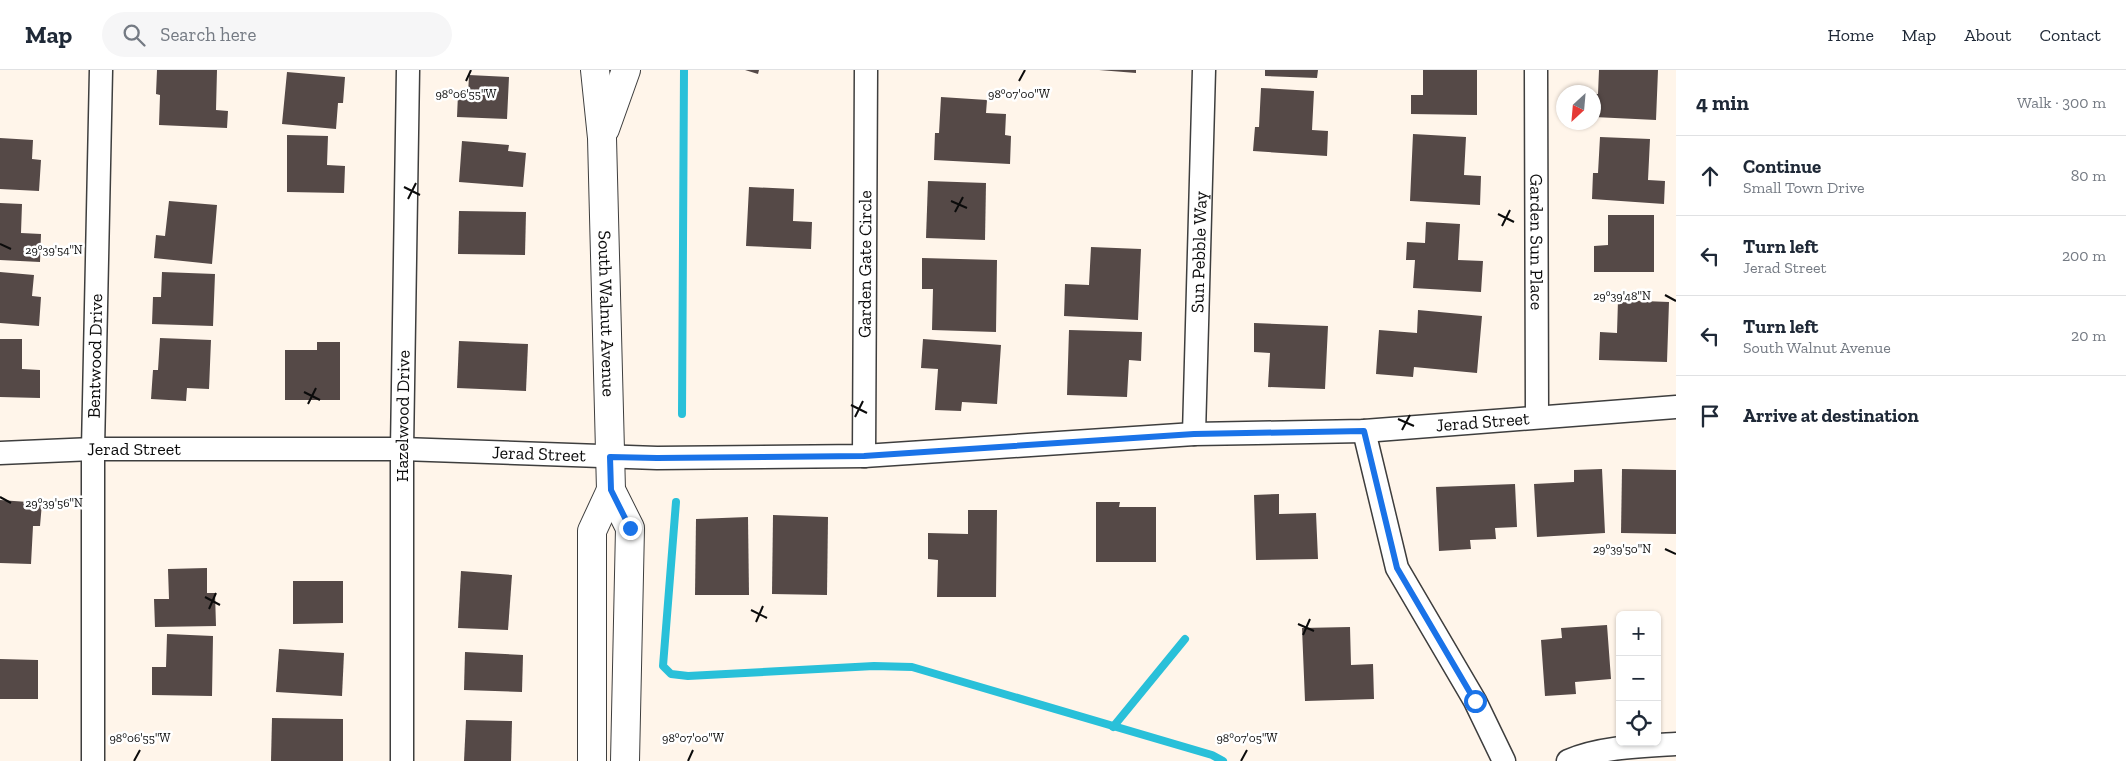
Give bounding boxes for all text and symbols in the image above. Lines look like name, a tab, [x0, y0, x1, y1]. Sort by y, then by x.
search box	[102, 12, 452, 57]
text: Map	[25, 20, 72, 49]
icon: search	[120, 21, 148, 49]
text: Search here	[160, 23, 257, 46]
text: Home	[1827, 24, 1874, 46]
text: Map	[1902, 24, 1936, 46]
text: About	[1964, 24, 2011, 46]
text: Contact	[2039, 24, 2101, 46]
north arrow	[1556, 85, 1601, 130]
text: 98°06'55"W	[435, 87, 497, 101]
text: 98°07'00"W	[988, 87, 1051, 101]
text: 4 min	[1696, 90, 1749, 115]
text: Walk · 300 m	[2017, 93, 2106, 112]
text: Continue	[1743, 155, 1821, 178]
icon: ahead	[1696, 162, 1724, 190]
text: 80 m	[2071, 166, 2106, 185]
street label: Garden Sun Place	[1525, 174, 1548, 310]
text: Small Town Drive	[1743, 178, 1865, 197]
street label: Garden Gate Circle	[854, 190, 876, 338]
street label: Sun Pebble Way	[1186, 190, 1212, 313]
street label: South Walnut Avenue	[593, 230, 620, 397]
text: Turn left	[1743, 235, 1818, 258]
icon: left	[1696, 242, 1724, 270]
text: 29°39'54"N	[25, 243, 83, 257]
text: 200 m	[2062, 246, 2106, 265]
text: Jerad Street	[1743, 258, 1826, 277]
text: 29°39'48"N	[1593, 289, 1651, 303]
street label: Bentwood Drive	[83, 293, 107, 419]
text: Turn left	[1743, 315, 1818, 338]
icon: left	[1696, 322, 1724, 350]
text: 20 m	[2071, 326, 2106, 345]
text: South Walnut Avenue	[1743, 338, 1891, 357]
street label: Hazelwood Drive	[391, 350, 415, 482]
icon: arrive	[1696, 402, 1724, 430]
text: Arrive at destination	[1743, 404, 1919, 427]
street label: Jerad Street	[1435, 407, 1531, 436]
street label: Jerad Street	[86, 438, 181, 460]
street label: Jerad Street	[491, 441, 586, 466]
text: 29°39'56"N	[25, 496, 83, 510]
route end	[619, 517, 642, 540]
text: 29°39'50"N	[1593, 542, 1651, 556]
map controls	[1616, 611, 1661, 746]
button: +	[1616, 611, 1661, 656]
button: −	[1616, 656, 1661, 701]
route start	[1464, 690, 1487, 713]
button: locate	[1616, 701, 1661, 746]
text: 98°06'55"W	[109, 731, 171, 745]
text: 98°07'00"W	[662, 731, 725, 745]
text: 98°07'05"W	[1216, 731, 1278, 745]

